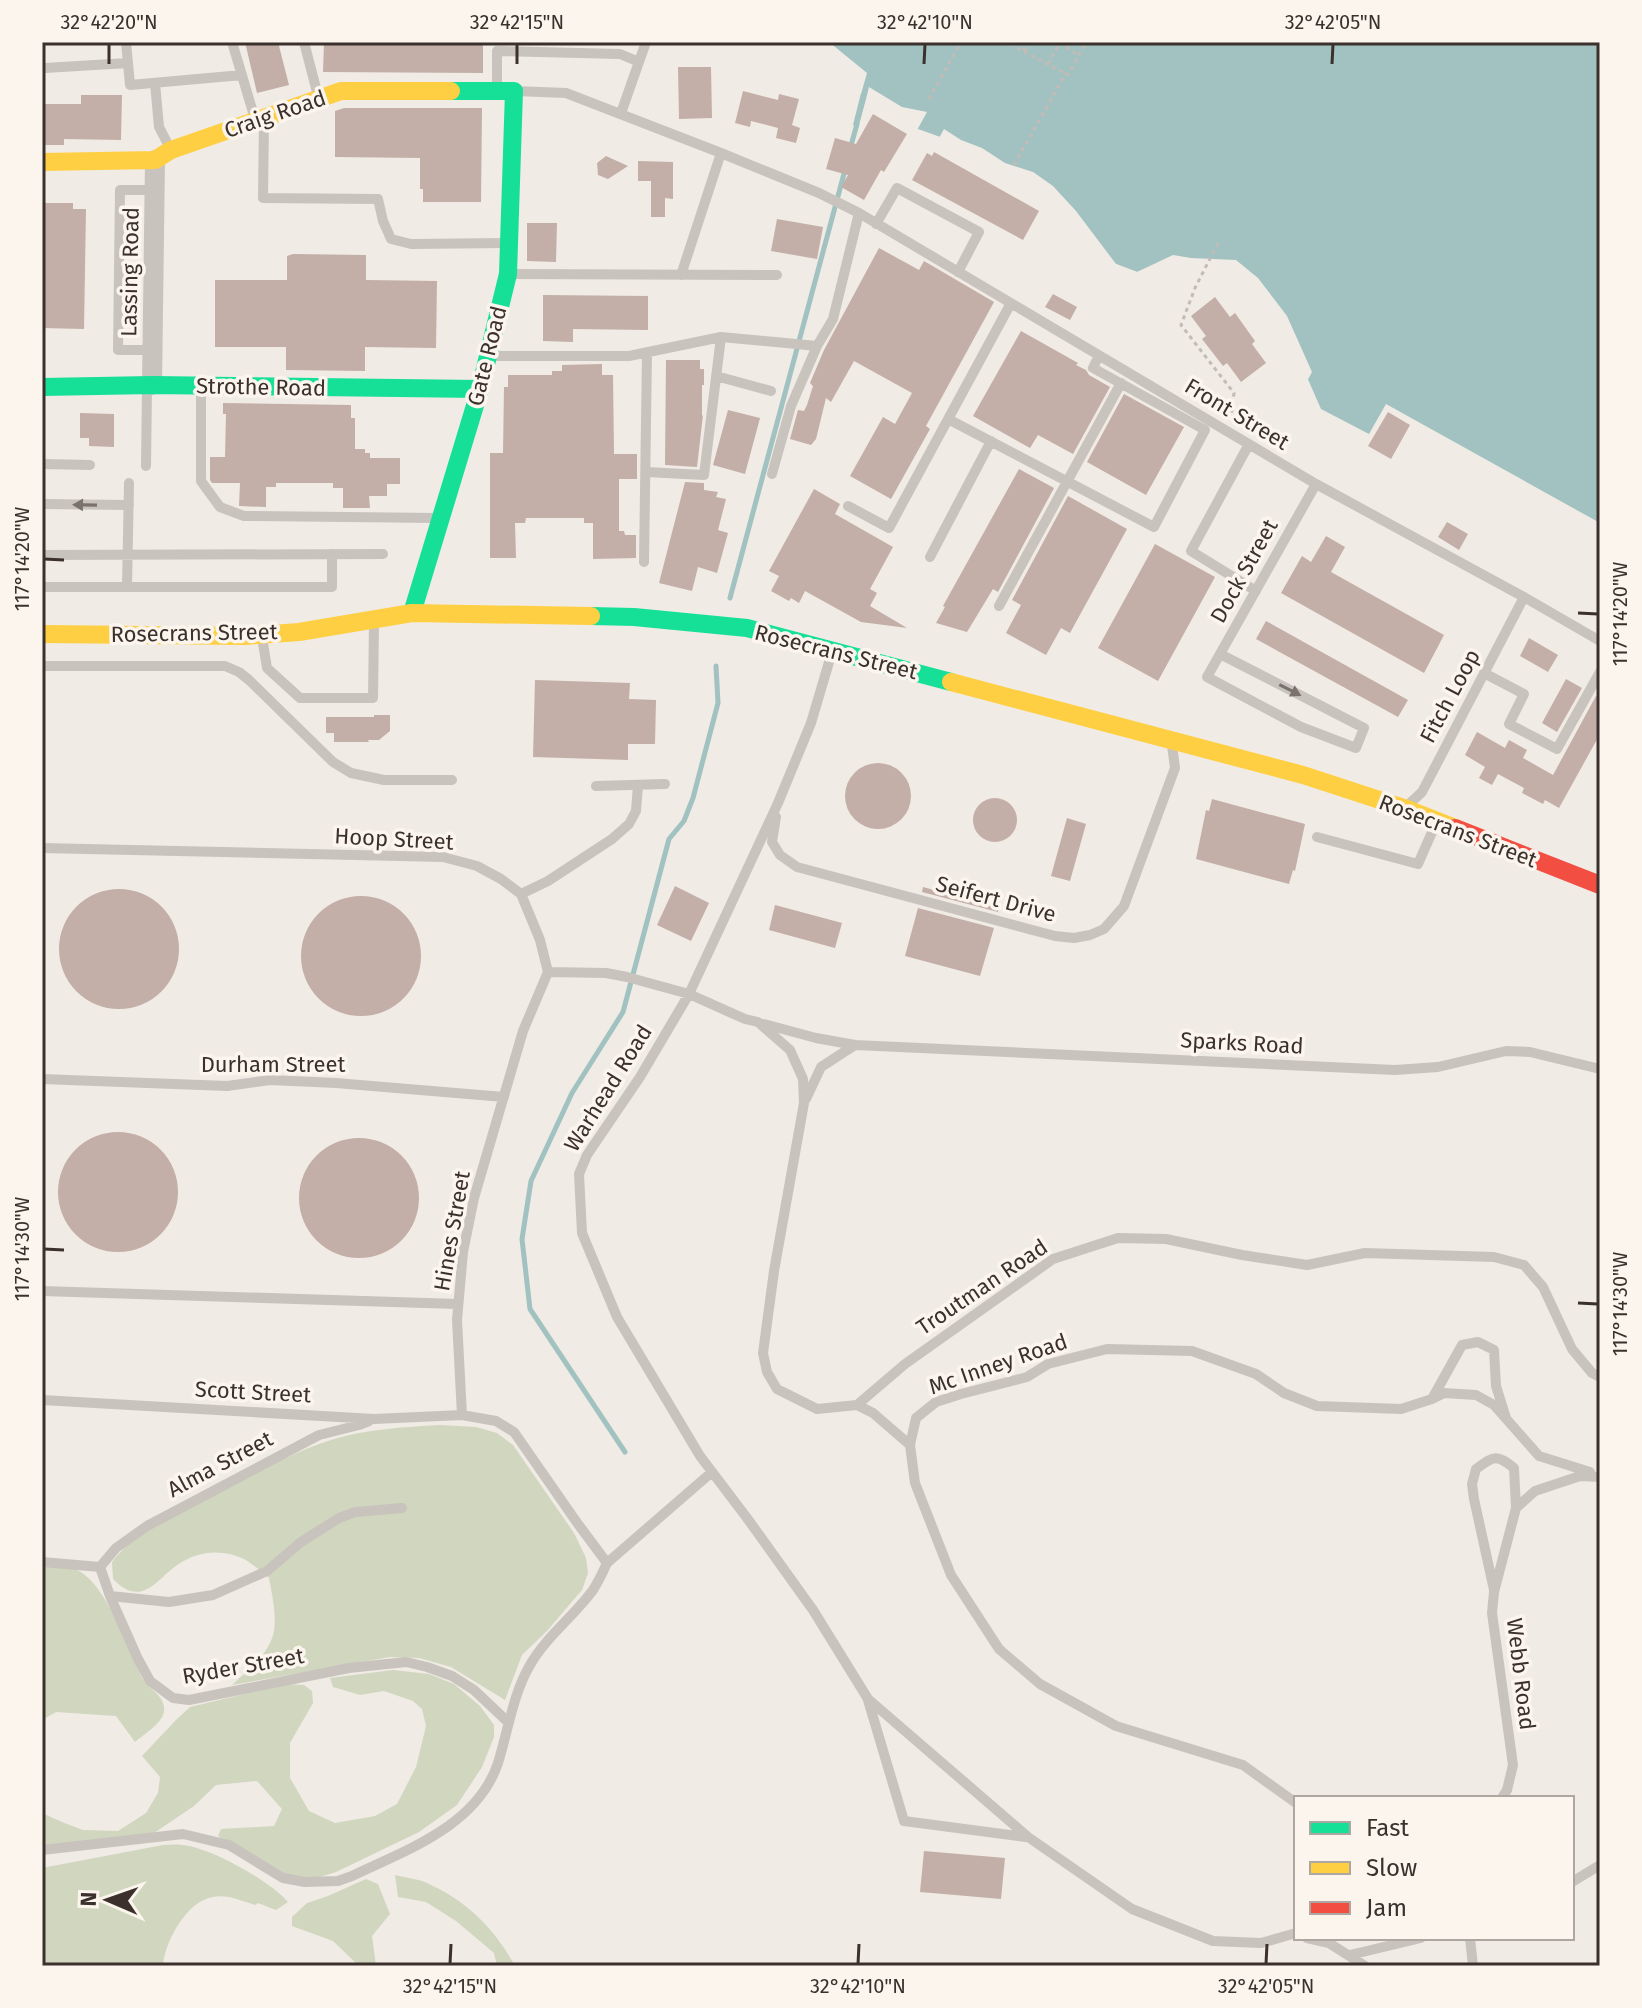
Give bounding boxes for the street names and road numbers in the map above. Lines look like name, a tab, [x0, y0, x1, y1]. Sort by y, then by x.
street label: Craig Road	[221, 84, 329, 144]
street label: Lassing Road	[115, 207, 145, 337]
street label: Gate Road	[462, 303, 512, 409]
street label: Strothe Road	[196, 372, 326, 402]
street label: Front Street	[1180, 372, 1294, 456]
street label: Dock Street	[1204, 514, 1284, 628]
street label: Rosecrans Street	[110, 618, 278, 648]
street label: Rosecrans Street	[752, 619, 920, 685]
street label: Fitch Loop	[1414, 645, 1486, 747]
street label: Rosecrans Street	[1375, 788, 1541, 874]
street label: Hoop Street	[334, 822, 454, 856]
street label: Seifert Drive	[933, 870, 1059, 928]
street label: Warhead Road	[558, 1020, 658, 1156]
street label: Sparks Road	[1180, 1026, 1304, 1060]
street label: Durham Street	[201, 1051, 345, 1078]
street label: Hines Street	[428, 1169, 476, 1293]
street label: Troutman Road	[911, 1233, 1053, 1341]
street label: Mc Inney Road	[925, 1328, 1071, 1400]
street label: Scott Street	[194, 1375, 312, 1409]
street label: Alma Street	[163, 1425, 277, 1503]
street label: Webb Road	[1501, 1616, 1541, 1732]
street label: Ryder Street	[180, 1642, 306, 1690]

